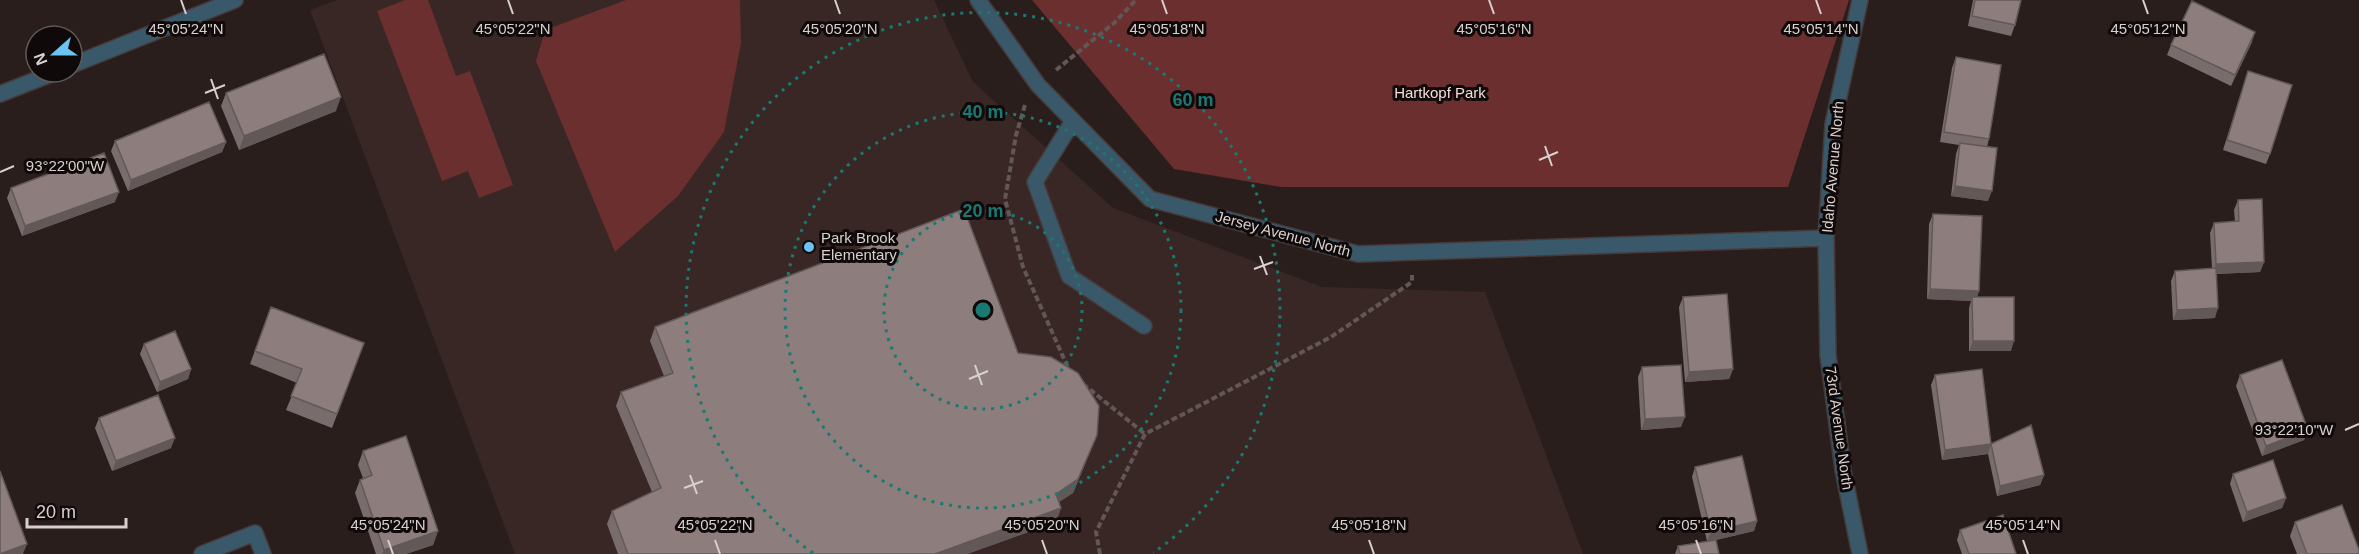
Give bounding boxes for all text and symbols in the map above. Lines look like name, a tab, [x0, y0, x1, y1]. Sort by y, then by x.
text: 45°05'24"N	[148, 20, 224, 37]
text: 45°05'22"N	[475, 20, 551, 37]
text: 45°05'20"N	[802, 20, 878, 37]
text: 45°05'18"N	[1129, 20, 1205, 37]
text: 45°05'16"N	[1456, 20, 1532, 37]
text: 45°05'14"N	[1783, 20, 1859, 37]
text: 45°05'12"N	[2110, 20, 2186, 37]
north arrow	[24, 24, 84, 84]
text: N	[30, 51, 50, 68]
park label: Hartkopf Park	[1394, 84, 1486, 101]
text: 60 m	[1172, 90, 1214, 110]
street label: Idaho Avenue North	[1818, 100, 1847, 234]
text: 40 m	[962, 102, 1004, 122]
text: 93°22'00"W	[26, 157, 105, 174]
text: 20 m	[962, 201, 1004, 221]
street label: Jersey Avenue North	[1214, 207, 1352, 260]
place label: Park Brook Elementary	[821, 229, 897, 263]
marker: Park Brook Elementary	[802, 240, 816, 254]
centre of rings	[973, 300, 993, 320]
street label: 73rd Avenue North	[1822, 365, 1857, 491]
text: 93°22'10"W	[2255, 421, 2334, 438]
scale bar	[27, 491, 126, 529]
text: 20 m	[36, 502, 76, 522]
text: 45°05'24"N	[350, 516, 426, 533]
text: 45°05'22"N	[677, 516, 753, 533]
text: 45°05'20"N	[1004, 516, 1080, 533]
text: 45°05'18"N	[1331, 516, 1407, 533]
text: 45°05'16"N	[1658, 516, 1734, 533]
text: 45°05'14"N	[1985, 516, 2061, 533]

